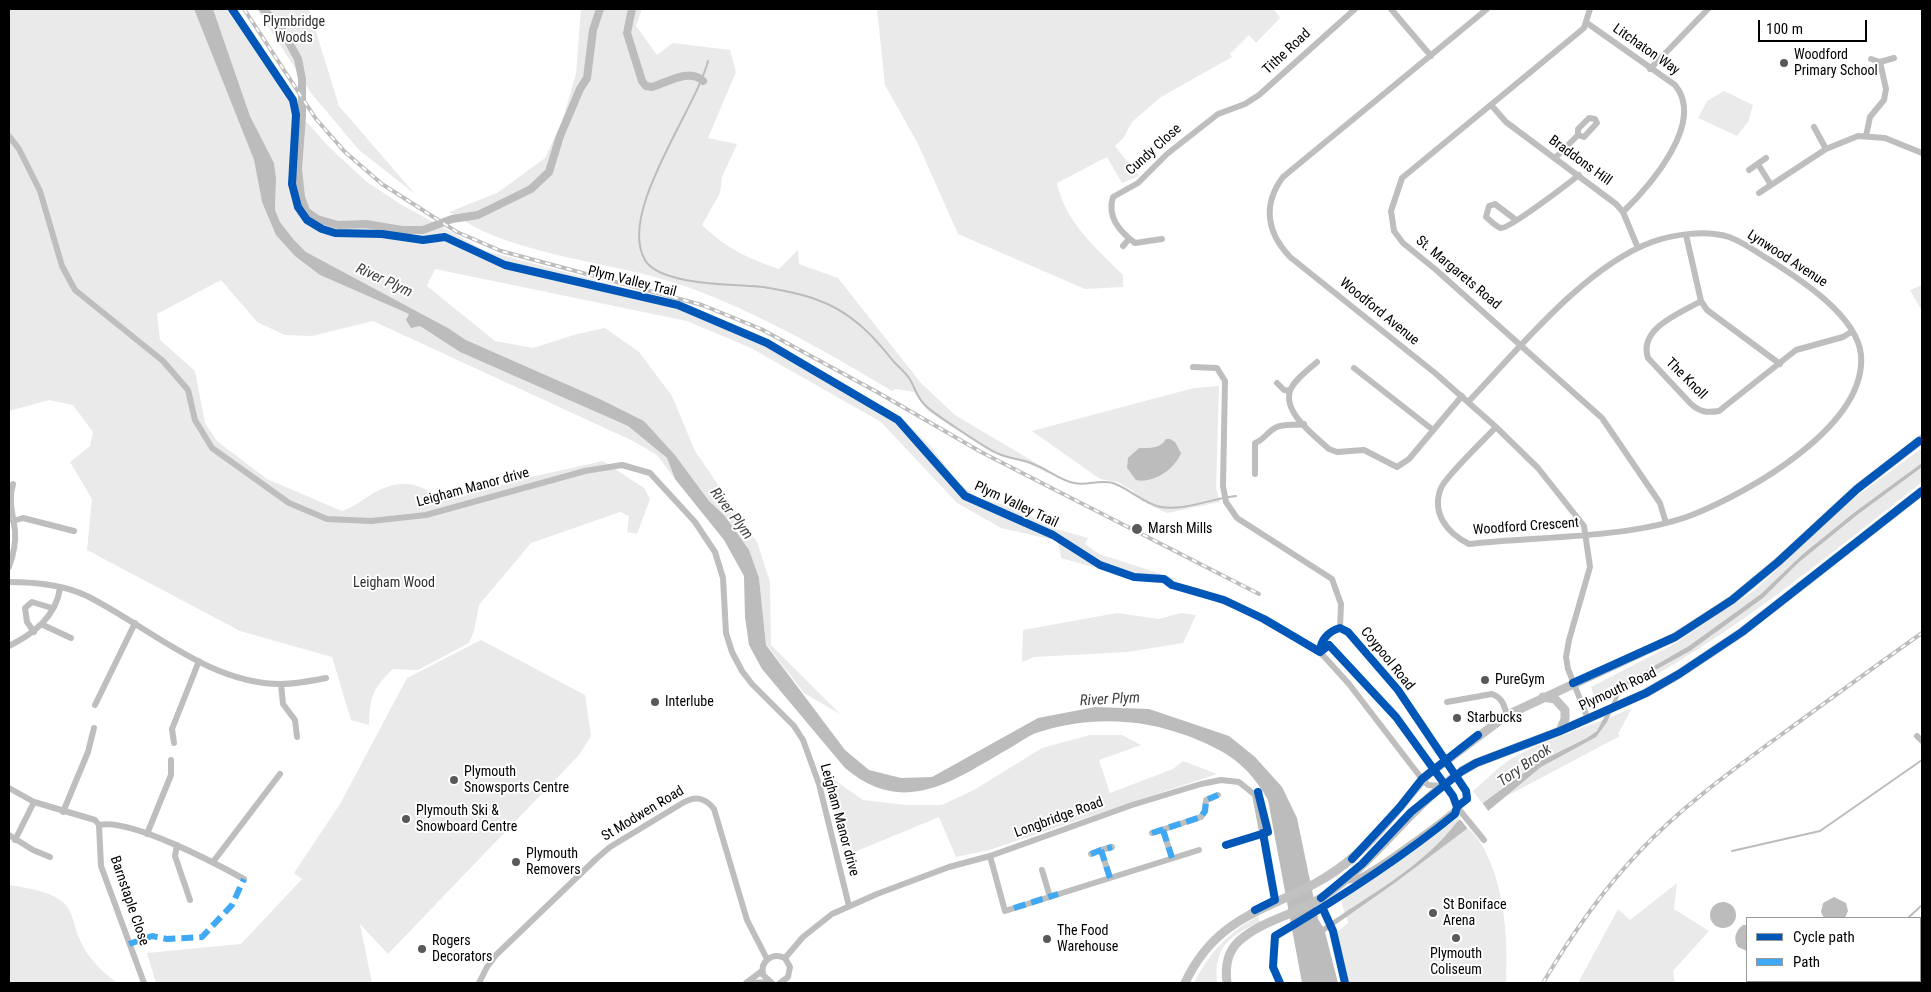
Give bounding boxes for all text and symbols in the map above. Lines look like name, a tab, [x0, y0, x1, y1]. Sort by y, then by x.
scale bar	[1761, 10, 1870, 42]
park label: Plymbridge Woods	[263, 14, 325, 46]
text: 100 m	[1766, 20, 1803, 38]
street label: Litchaton Way	[1609, 21, 1683, 79]
street label: Tithe Road	[1260, 26, 1314, 78]
place label: Woodford Primary School	[1794, 47, 1878, 80]
marker: Woodford Primary School	[1778, 57, 1790, 69]
street label: Cundy Close	[1123, 121, 1185, 179]
street label: Braddons Hill	[1545, 132, 1615, 190]
street label: Lynwood Avenue	[1744, 227, 1830, 291]
street label: St. Margarets Road	[1412, 233, 1504, 313]
water label: River Plym	[353, 260, 415, 302]
street label: Plym Valley Trail	[586, 263, 678, 301]
street label: Woodford Avenue	[1336, 275, 1422, 349]
street label: The Knoll	[1662, 355, 1710, 403]
street label: Leigham Manor drive	[415, 465, 531, 511]
street label: Plym Valley Trail	[971, 478, 1061, 532]
water label: River Plym	[706, 485, 756, 543]
street label: Woodford Crescent	[1472, 515, 1580, 539]
place label: Marsh Mills	[1148, 521, 1213, 537]
marker: Marsh Mills	[1130, 522, 1144, 536]
park label: Leigham Wood	[353, 575, 435, 591]
street label: Coypool Road	[1356, 624, 1418, 694]
street label: Plymouth Road	[1577, 665, 1659, 715]
place label: PureGym	[1495, 672, 1545, 688]
marker: PureGym	[1479, 674, 1491, 686]
water label: River Plym	[1079, 689, 1141, 711]
place label: Interlube	[665, 694, 714, 710]
marker: Interlube	[649, 696, 661, 708]
place label: Starbucks	[1467, 710, 1522, 726]
marker: Starbucks	[1451, 712, 1463, 724]
water label: Tory Brook	[1495, 741, 1555, 791]
street label: Leigham Manor drive	[816, 762, 862, 878]
place label: Plymouth Snowsports Centre	[464, 764, 569, 796]
marker: Plymouth Snowsports Centre	[448, 774, 460, 786]
street label: St Modwen Road	[599, 783, 687, 845]
street label: Longbridge Road	[1012, 794, 1106, 842]
place label: Plymouth Ski & Snowboard Centre	[416, 803, 517, 836]
marker: Plymouth Ski & Snowboard Centre	[400, 813, 412, 825]
place label: Plymouth Removers	[526, 846, 581, 879]
street label: Barnstaple Close	[106, 854, 152, 948]
marker: Plymouth Removers	[510, 856, 522, 868]
place label: St Boniface Arena	[1443, 897, 1506, 930]
marker: St Boniface Arena	[1427, 907, 1439, 919]
legend	[1746, 917, 1921, 982]
place label: The Food Warehouse	[1057, 923, 1118, 956]
text: Cycle path	[1793, 928, 1855, 946]
marker: Plymouth Coliseum	[1450, 932, 1462, 944]
place label: Rogers Decorators	[432, 933, 492, 966]
marker: The Food Warehouse	[1041, 933, 1053, 945]
marker: Rogers Decorators	[416, 943, 428, 955]
place label: Plymouth Coliseum	[1430, 946, 1482, 979]
text: Path	[1793, 953, 1820, 971]

